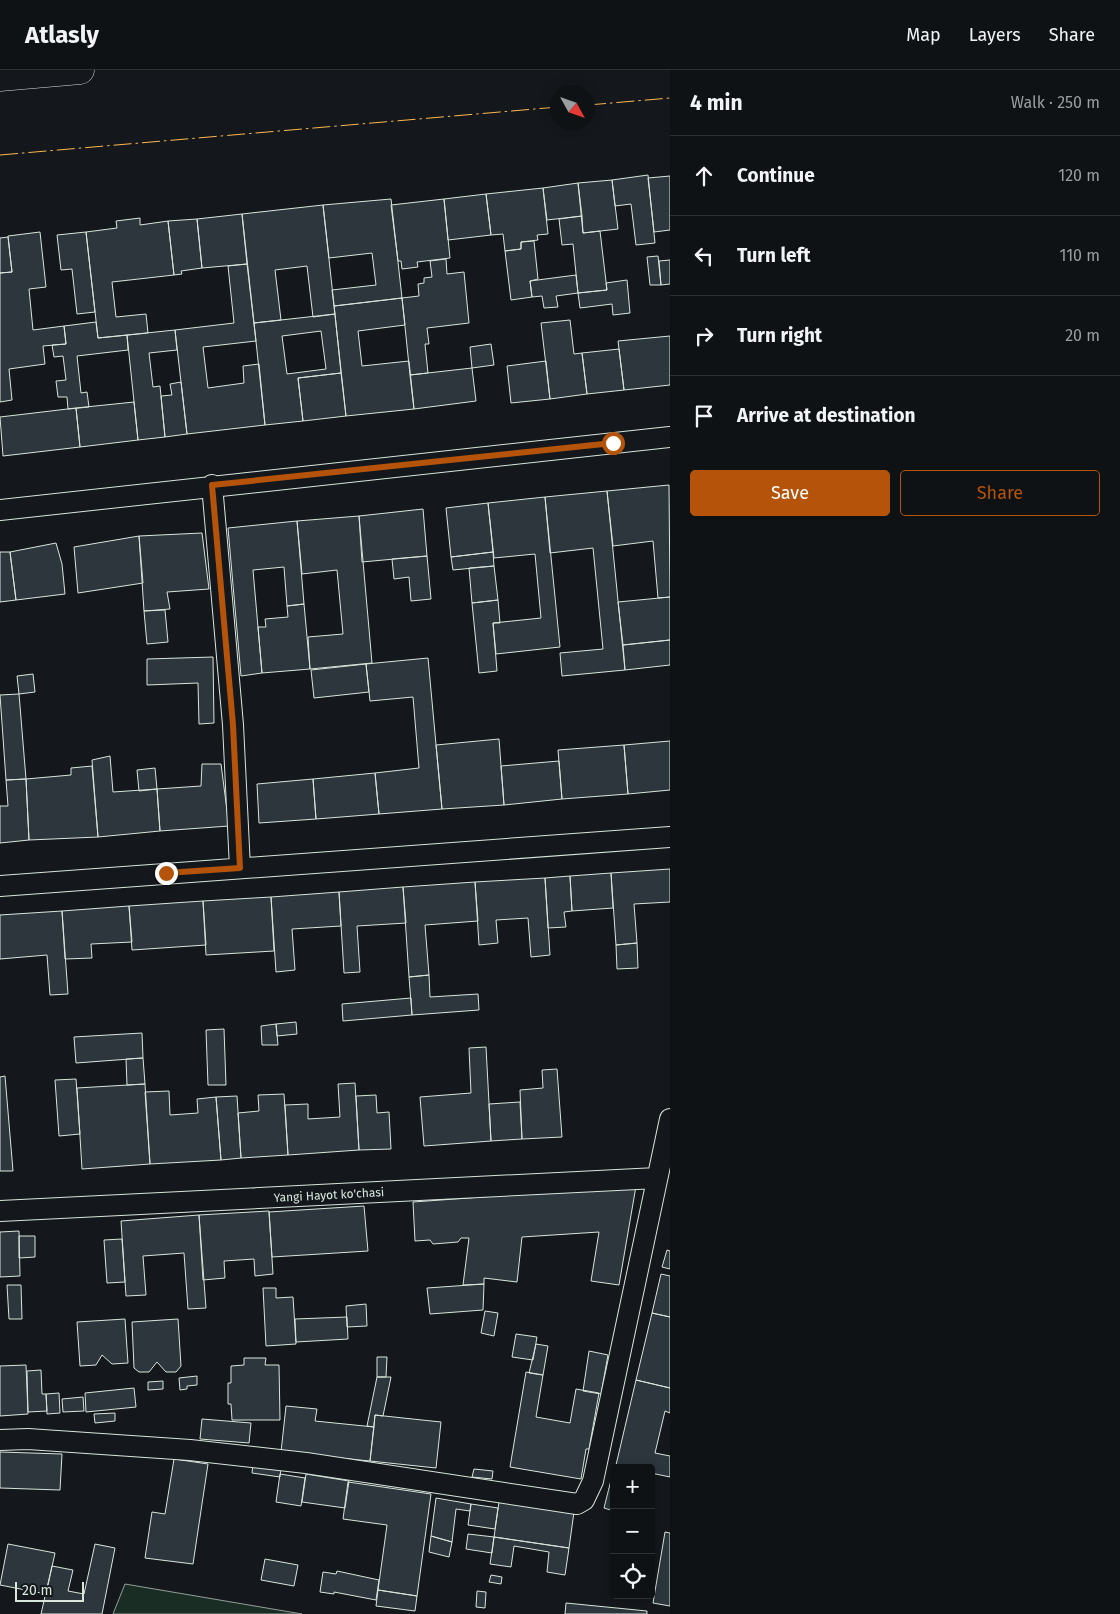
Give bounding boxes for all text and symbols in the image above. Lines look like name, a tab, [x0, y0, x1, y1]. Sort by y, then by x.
text: Atlasly	[25, 21, 99, 49]
text: Map	[906, 24, 941, 46]
text: Layers	[969, 24, 1021, 46]
text: Share	[1049, 24, 1095, 46]
north arrow	[550, 85, 595, 130]
text: 4 min	[690, 90, 743, 116]
text: Walk · 250 m	[1011, 93, 1100, 112]
icon: ahead	[690, 162, 718, 190]
text: Continue	[737, 164, 815, 187]
text: 120 m	[1058, 166, 1100, 185]
icon: left	[690, 242, 718, 270]
text: Turn left	[737, 244, 811, 267]
text: 110 m	[1059, 246, 1100, 265]
icon: right	[690, 322, 718, 350]
text: Turn right	[737, 324, 822, 347]
text: 20 m	[1065, 326, 1100, 345]
icon: arrive	[690, 402, 718, 430]
text: Arrive at destination	[737, 404, 916, 427]
route start	[602, 432, 625, 455]
button: Save	[690, 470, 890, 516]
button: Share	[900, 470, 1100, 516]
route end	[155, 862, 178, 885]
street label: Yangi Hayot ko'chasi	[273, 1185, 385, 1205]
map controls	[610, 1464, 655, 1599]
button: +	[610, 1464, 655, 1509]
button: −	[610, 1509, 655, 1554]
button: locate	[610, 1554, 655, 1599]
scale bar	[15, 1579, 84, 1602]
text: 20 m	[22, 1582, 52, 1599]

